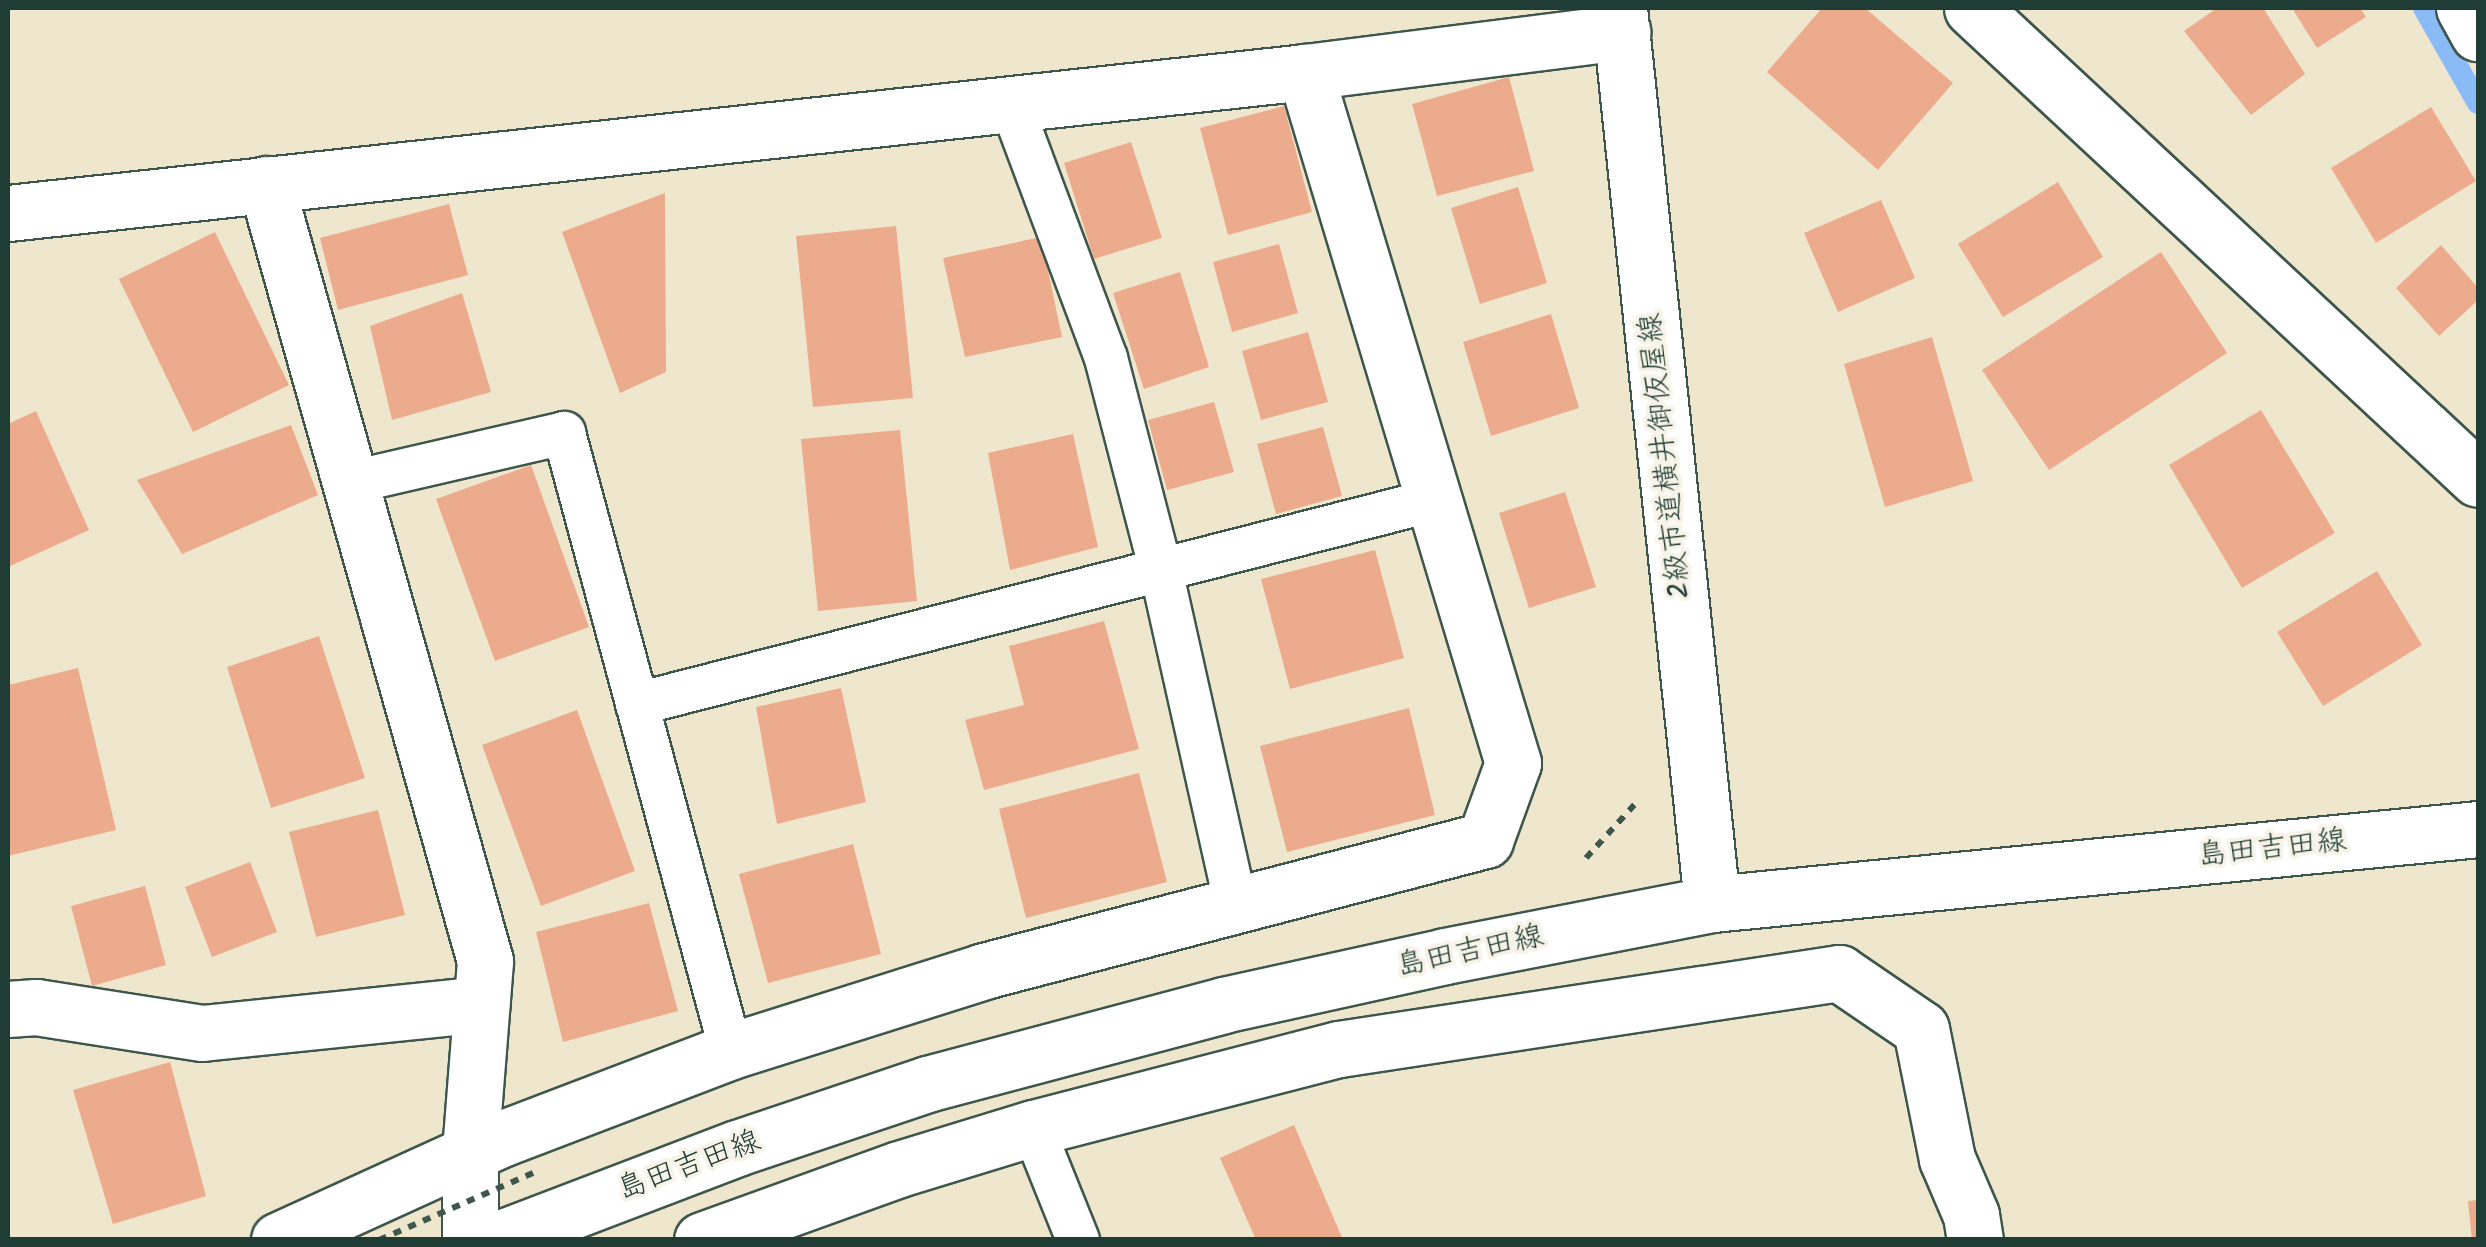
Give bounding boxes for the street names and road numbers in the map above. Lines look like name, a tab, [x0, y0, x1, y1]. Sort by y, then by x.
street label: 2級市道横井御仮屋線	[1633, 311, 1699, 601]
street label: 島田吉田線	[2196, 823, 2348, 875]
street label: 島田吉田線	[1393, 919, 1547, 985]
street label: 島田吉田線	[612, 1123, 766, 1209]

